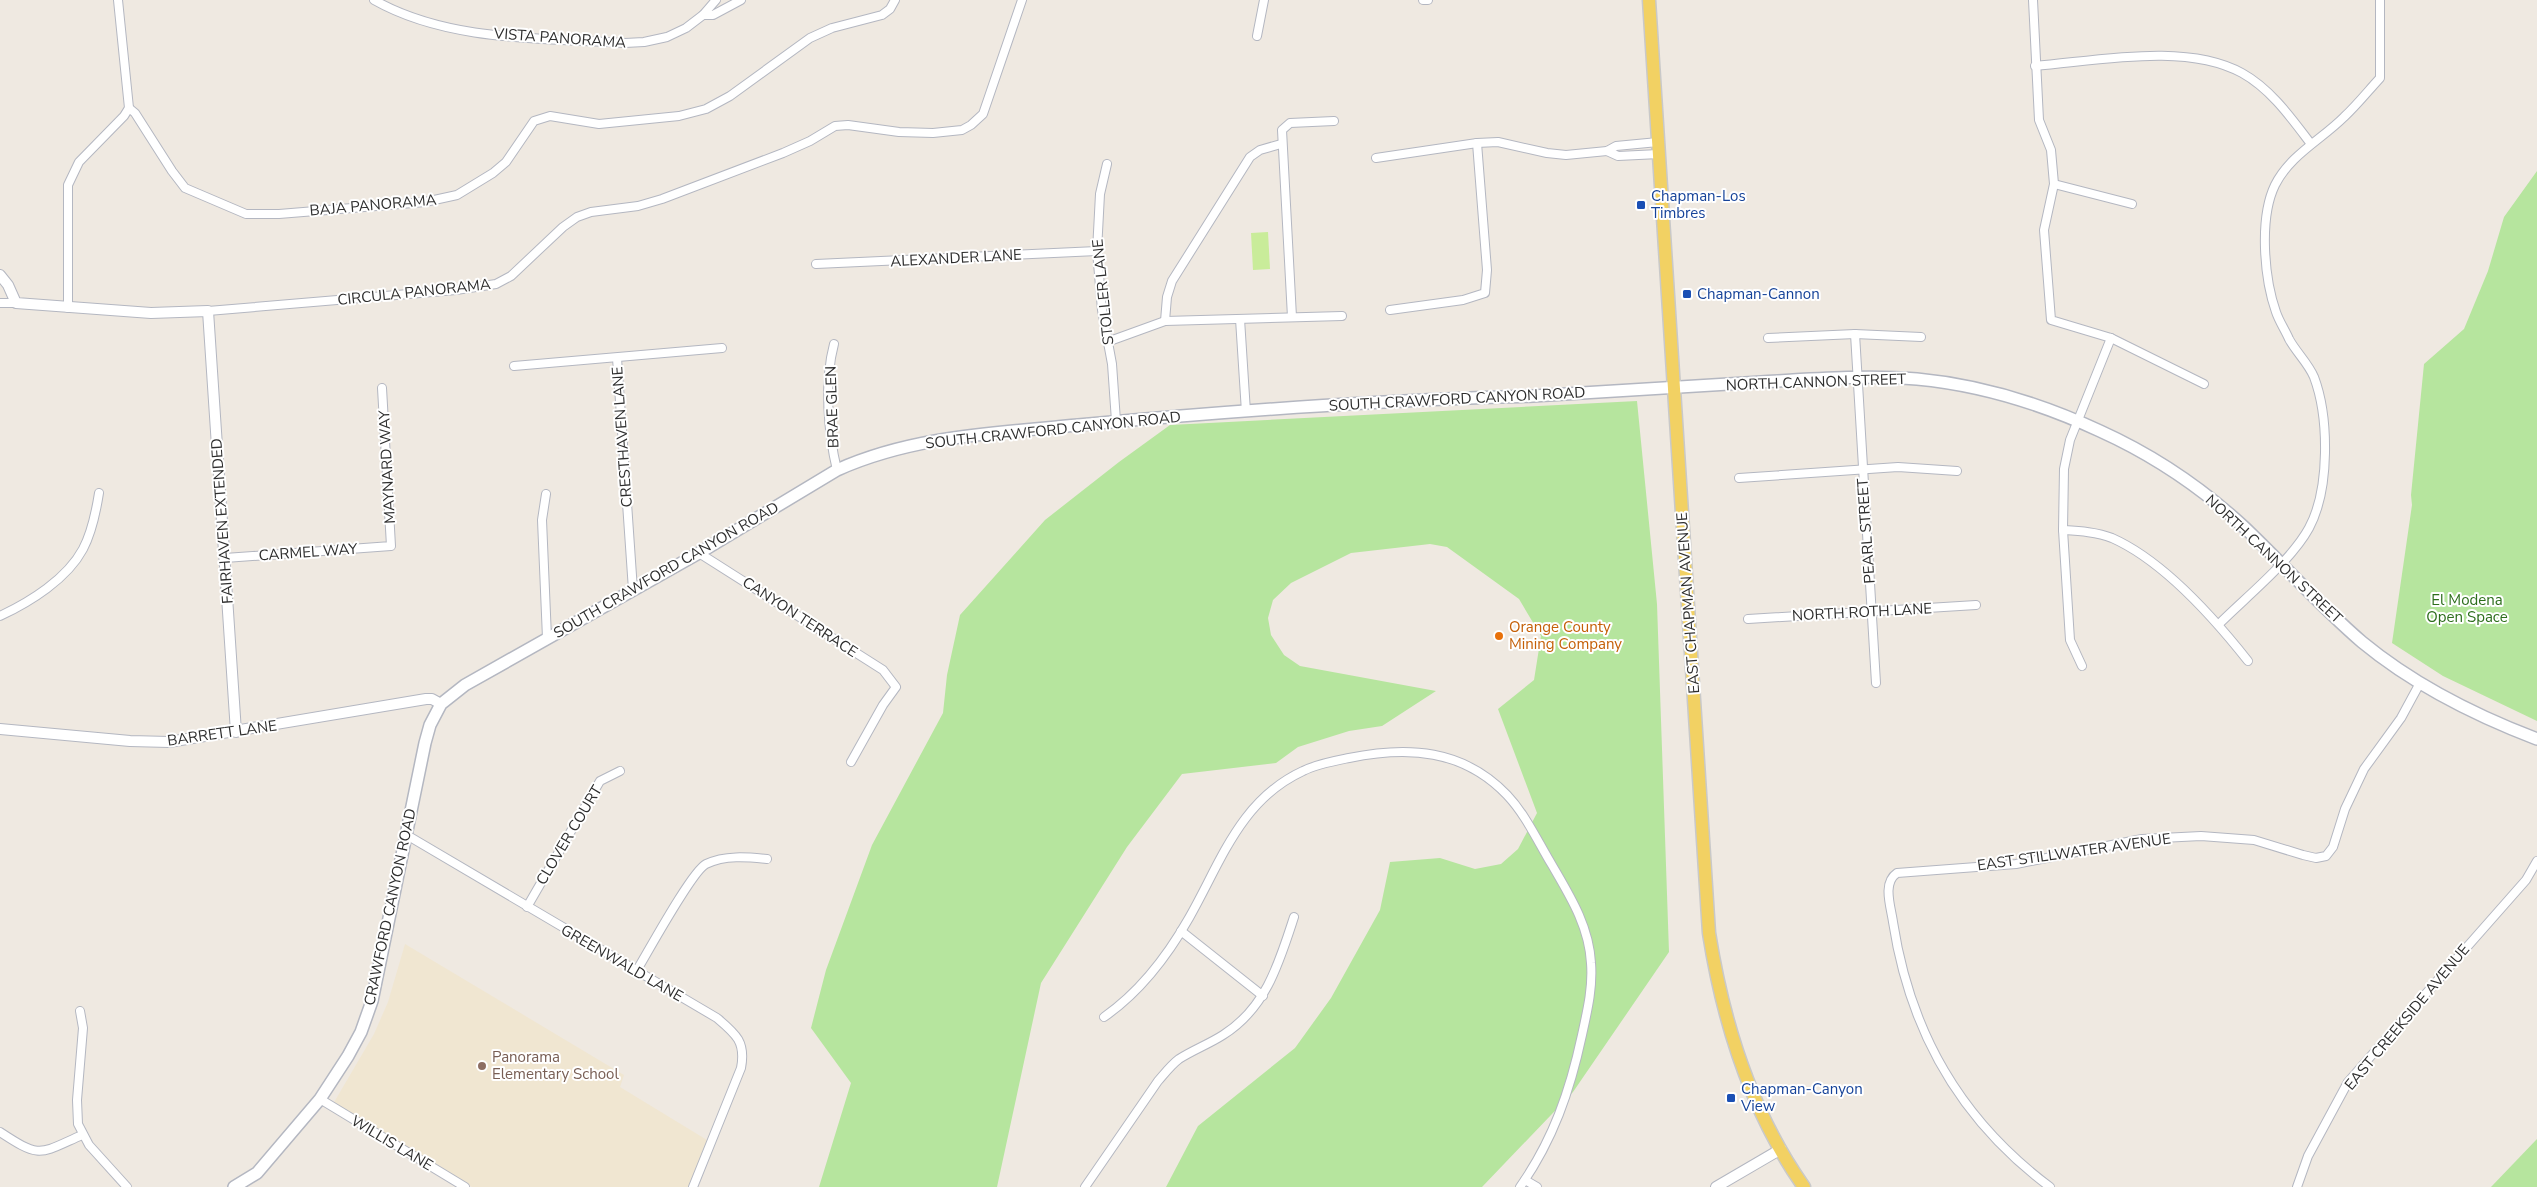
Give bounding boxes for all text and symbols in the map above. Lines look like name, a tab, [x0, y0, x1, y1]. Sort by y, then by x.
street label: VISTA PANORAMA	[492, 23, 627, 53]
place label: Chapman-Los Timbres	[1651, 186, 1746, 223]
street label: BAJA PANORAMA	[309, 189, 437, 221]
marker: Chapman-Los Timbres	[1635, 199, 1647, 211]
street label: STOLLER LANE	[1087, 238, 1119, 346]
street label: ALEXANDER LANE	[890, 245, 1022, 271]
street label: CIRCULA PANORAMA	[336, 274, 492, 310]
place label: Chapman-Cannon	[1697, 284, 1820, 304]
marker: Chapman-Cannon	[1681, 288, 1693, 300]
street label: BRAE GLEN	[821, 365, 843, 449]
street label: CRESTHAVEN LANE	[607, 366, 637, 508]
street label: NORTH CANNON STREET	[1725, 369, 1907, 395]
street label: SOUTH CRAWFORD CANYON ROAD	[1328, 382, 1586, 416]
street label: SOUTH CRAWFORD CANYON ROAD	[924, 407, 1182, 453]
street label: MAYNARD WAY	[374, 409, 400, 524]
street label: FAIRHAVEN EXTENDED	[206, 438, 238, 604]
street label: PEARL STREET	[1852, 478, 1880, 584]
street label: NORTH CANNON STREET	[2201, 490, 2347, 628]
street label: SOUTH CRAWFORD CANYON ROAD	[550, 497, 782, 643]
street label: EAST CHAPMAN AVENUE	[1672, 512, 1704, 694]
street label: CARMEL WAY	[258, 538, 359, 565]
street label: CANYON TERRACE	[738, 572, 862, 662]
park label: El Modena Open Space	[2426, 590, 2508, 627]
street label: NORTH ROTH LANE	[1791, 598, 1933, 626]
place label: Orange County Mining Company	[1509, 617, 1622, 654]
marker: Orange County Mining Company	[1493, 630, 1505, 642]
street label: BARRETT LANE	[166, 715, 278, 751]
street label: CLOVER COURT	[531, 781, 607, 889]
street label: CRAWFORD CANYON ROAD	[359, 807, 421, 1007]
street label: EAST STILLWATER AVENUE	[1976, 829, 2172, 875]
street label: GREENWALD LANE	[557, 920, 687, 1006]
street label: EAST CREEKSIDE AVENUE	[2340, 940, 2474, 1094]
place label: Panorama Elementary School	[492, 1047, 619, 1084]
marker: Panorama Elementary School	[476, 1060, 488, 1072]
place label: Chapman-Canyon View	[1740, 1079, 1863, 1116]
marker: Chapman-Canyon View	[1725, 1092, 1737, 1104]
street label: WILLIS LANE	[347, 1111, 437, 1175]

